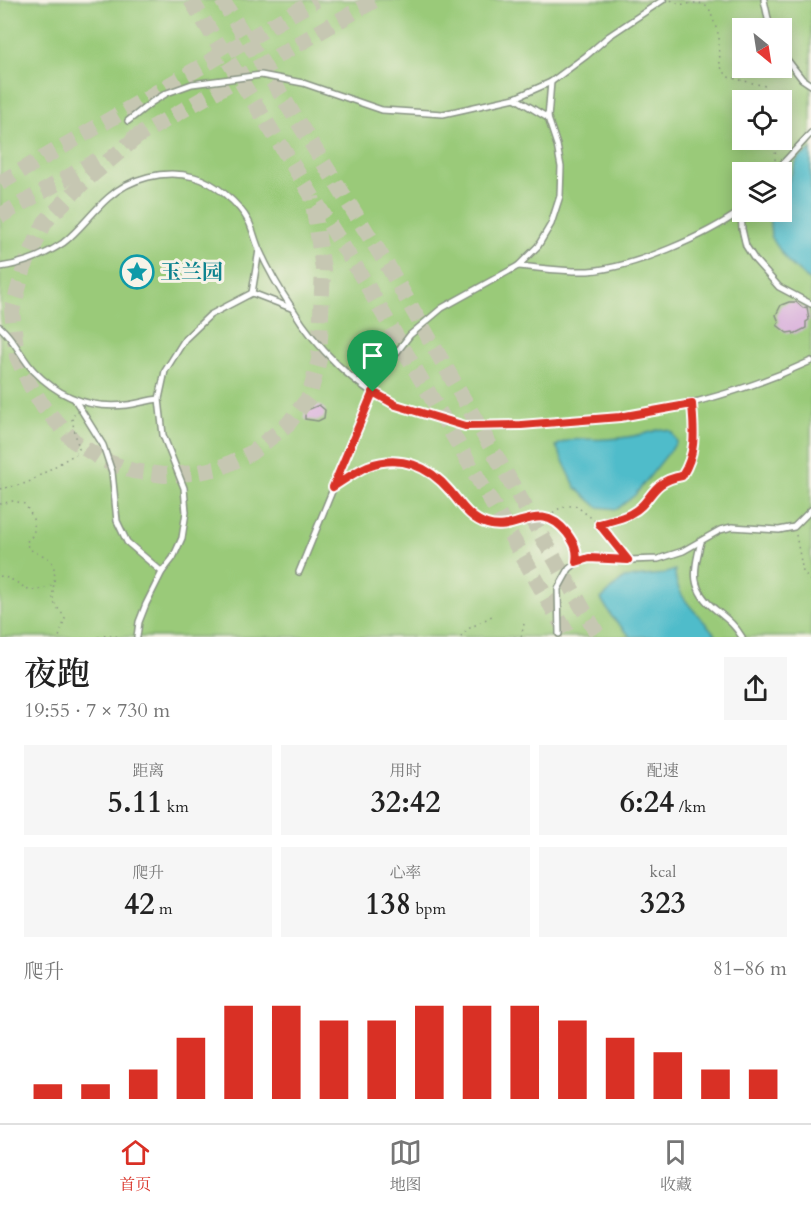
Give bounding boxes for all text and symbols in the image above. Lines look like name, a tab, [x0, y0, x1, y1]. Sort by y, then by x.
north arrow	[732, 18, 792, 78]
map controls	[732, 18, 792, 222]
button: locate	[732, 90, 792, 150]
button: layers	[732, 162, 792, 222]
place icon: 玉兰园	[119, 254, 155, 290]
place label: 玉兰园	[160, 258, 223, 287]
pin	[347, 330, 398, 392]
icon: arrive	[356, 339, 389, 372]
text: 夜跑	[24, 652, 90, 697]
button: share	[724, 657, 787, 720]
text: 19:55 · 7 × 730 m	[24, 697, 170, 724]
text: 距离	[132, 760, 164, 782]
text: 用时	[389, 760, 422, 782]
text: 配速	[647, 760, 679, 782]
text: 5.11	[108, 782, 162, 823]
text: 32:42	[370, 782, 441, 823]
text: 6:24	[620, 782, 674, 823]
text: km	[162, 796, 189, 818]
text: /km	[674, 796, 706, 818]
text: kcal	[649, 861, 676, 883]
text: 爬升	[132, 862, 164, 884]
text: 心率	[389, 862, 422, 884]
text: 323	[640, 883, 686, 924]
text: 42	[124, 884, 155, 925]
text: 138	[365, 884, 411, 925]
text: m	[155, 898, 172, 920]
text: bpm	[411, 898, 446, 920]
text: 81–86 m	[713, 955, 787, 982]
text: 爬升	[24, 958, 64, 985]
tab: 首页	[119, 1136, 152, 1196]
tab: 地图	[389, 1136, 422, 1196]
tab: 收藏	[659, 1136, 692, 1196]

